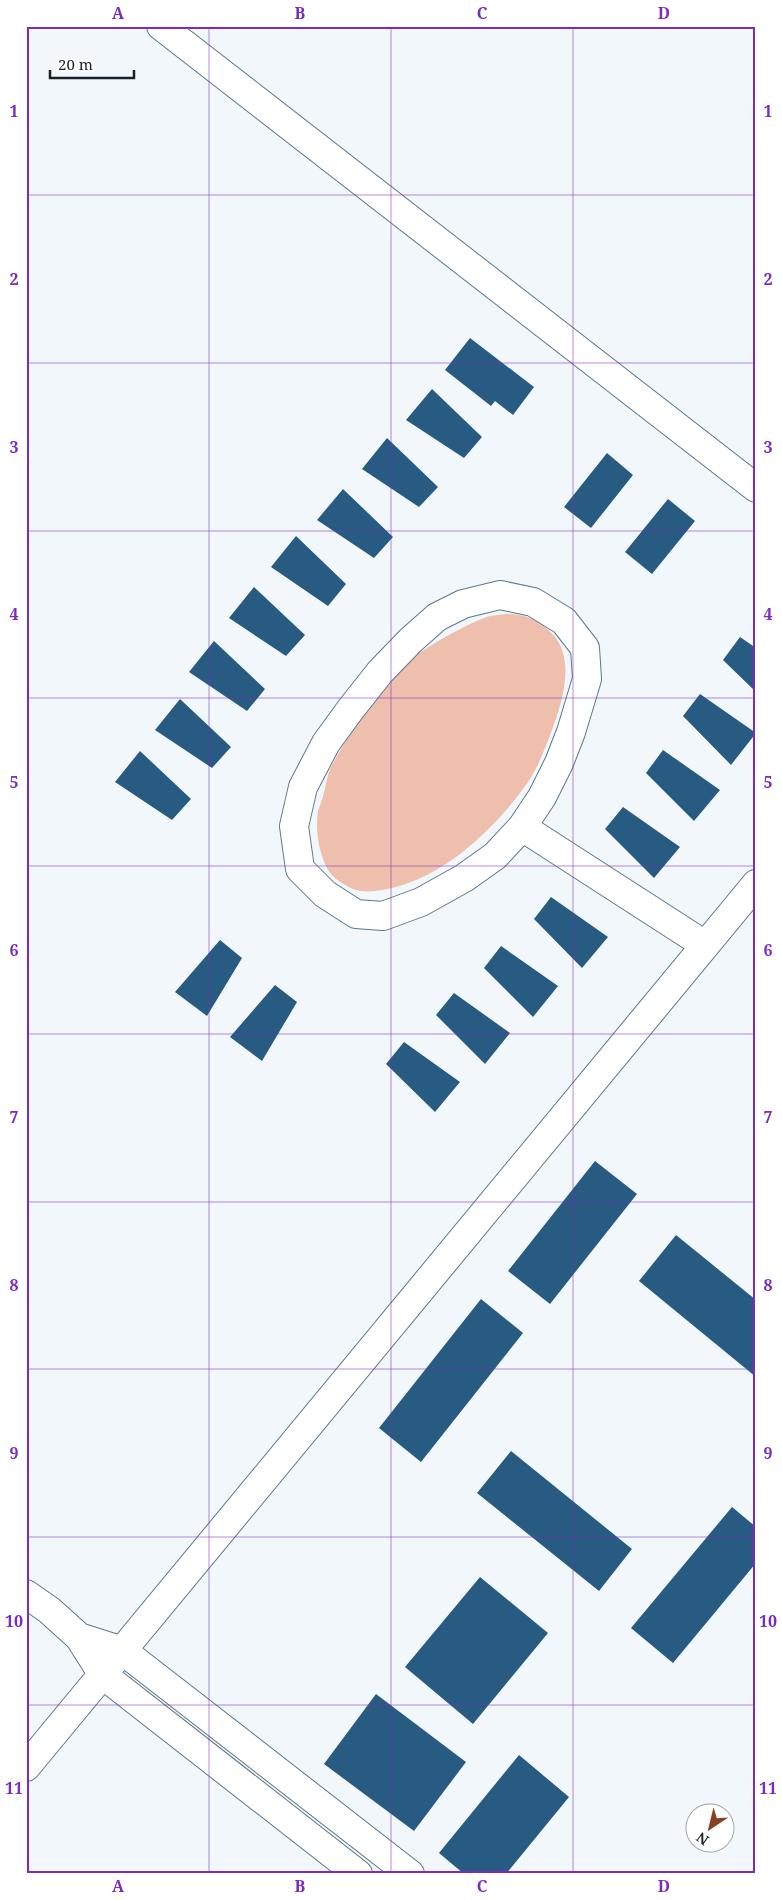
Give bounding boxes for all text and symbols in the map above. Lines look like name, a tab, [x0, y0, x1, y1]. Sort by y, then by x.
text: A	[112, 2, 125, 24]
text: B	[295, 2, 306, 24]
text: C	[477, 2, 488, 24]
text: D	[658, 2, 670, 24]
scale bar	[50, 48, 134, 80]
text: 20 m	[58, 54, 93, 74]
text: 1	[9, 100, 19, 122]
text: 1	[763, 100, 773, 122]
text: 2	[9, 268, 19, 290]
text: 2	[763, 268, 773, 290]
text: 3	[9, 436, 19, 458]
text: 3	[763, 436, 773, 458]
text: 4	[9, 603, 19, 625]
text: 4	[763, 603, 773, 625]
text: 5	[9, 771, 19, 793]
text: 5	[763, 771, 773, 793]
text: 6	[9, 939, 19, 961]
text: 6	[763, 939, 773, 961]
text: 7	[9, 1106, 19, 1128]
text: 7	[763, 1106, 773, 1128]
text: 8	[9, 1274, 19, 1296]
text: 8	[763, 1274, 773, 1296]
text: 9	[9, 1442, 19, 1464]
text: 9	[763, 1442, 773, 1464]
text: 10	[5, 1610, 23, 1632]
text: 10	[759, 1610, 777, 1632]
text: 11	[5, 1777, 23, 1799]
text: 11	[759, 1777, 777, 1799]
north arrow	[684, 1802, 734, 1852]
text: N	[692, 1828, 712, 1850]
text: A	[112, 1875, 125, 1897]
text: B	[295, 1875, 306, 1897]
text: C	[477, 1875, 488, 1897]
text: D	[658, 1875, 670, 1897]

